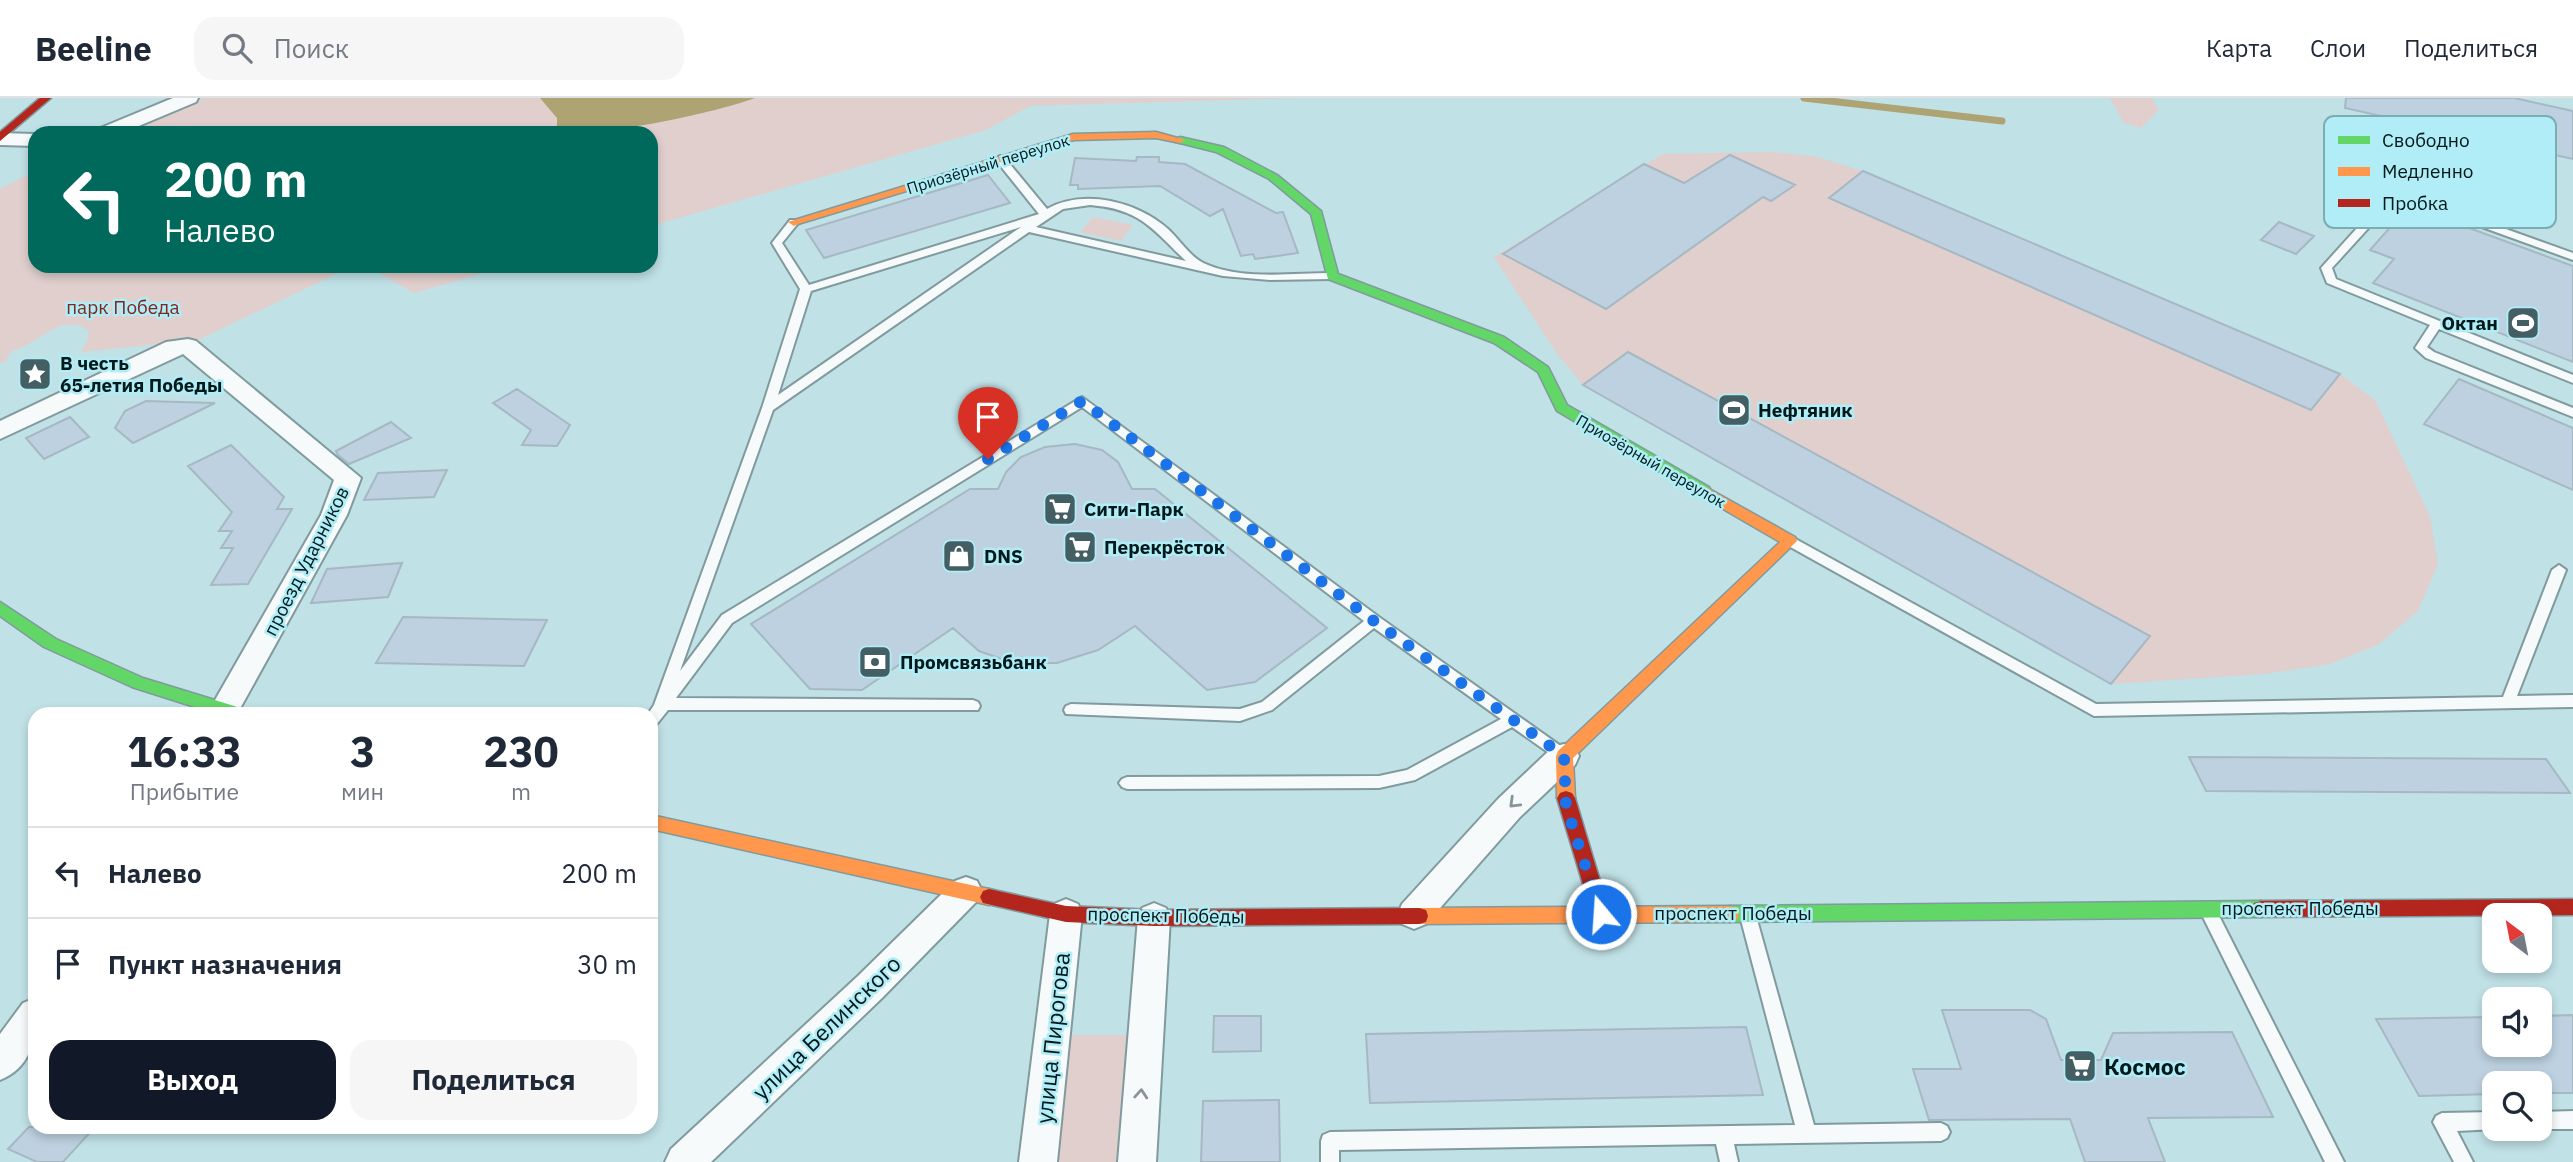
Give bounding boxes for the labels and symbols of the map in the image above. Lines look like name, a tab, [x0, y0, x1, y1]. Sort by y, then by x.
legend	[2324, 116, 2556, 228]
text: Свободно	[2382, 128, 2470, 152]
street label: Приозёрный переулок	[904, 130, 1072, 198]
text: Медленно	[2382, 159, 2473, 183]
text: Пробка	[2382, 191, 2448, 215]
park label: парк Победa	[66, 295, 180, 319]
sports icon: Октан	[2504, 304, 2542, 342]
place label: Октан	[2442, 311, 2498, 335]
place label: В честь 65-летия Победы	[60, 351, 222, 397]
place icon: В честь 65-летия Победы	[16, 355, 54, 393]
pin	[958, 387, 1018, 459]
sports icon: Нефтяник	[1715, 391, 1753, 429]
place label: Нефтяник	[1758, 398, 1853, 422]
street label: Приозёрный переулок	[1573, 410, 1729, 512]
street label: проезд Ударников	[258, 482, 354, 640]
supermarket icon: Сити-Парк	[1041, 490, 1079, 528]
place label: Сити-Парк	[1084, 497, 1184, 521]
supermarket icon: Перекрёсток	[1061, 528, 1099, 566]
place label: Перекрёсток	[1104, 535, 1225, 559]
shop icon: DNS	[940, 537, 978, 575]
place label: DNS	[984, 544, 1023, 568]
bank icon: Промсвязьбанк	[856, 643, 894, 681]
place label: Промсвязьбанк	[900, 650, 1047, 674]
one-way arrow	[1509, 795, 1522, 808]
position arrow	[1564, 877, 1638, 951]
street label: проспект Победы	[2221, 896, 2379, 920]
street label: проспект Победы	[1654, 901, 1812, 925]
street label: проспект Победы	[1087, 902, 1245, 928]
north arrow	[2482, 903, 2552, 973]
street label: улица Белинского	[745, 948, 907, 1106]
street label: улица Пирогова	[1028, 951, 1076, 1125]
supermarket icon: Космос	[2061, 1047, 2099, 1085]
place label: Космос	[2104, 1051, 2186, 1081]
one-way arrow	[1134, 1088, 1149, 1099]

